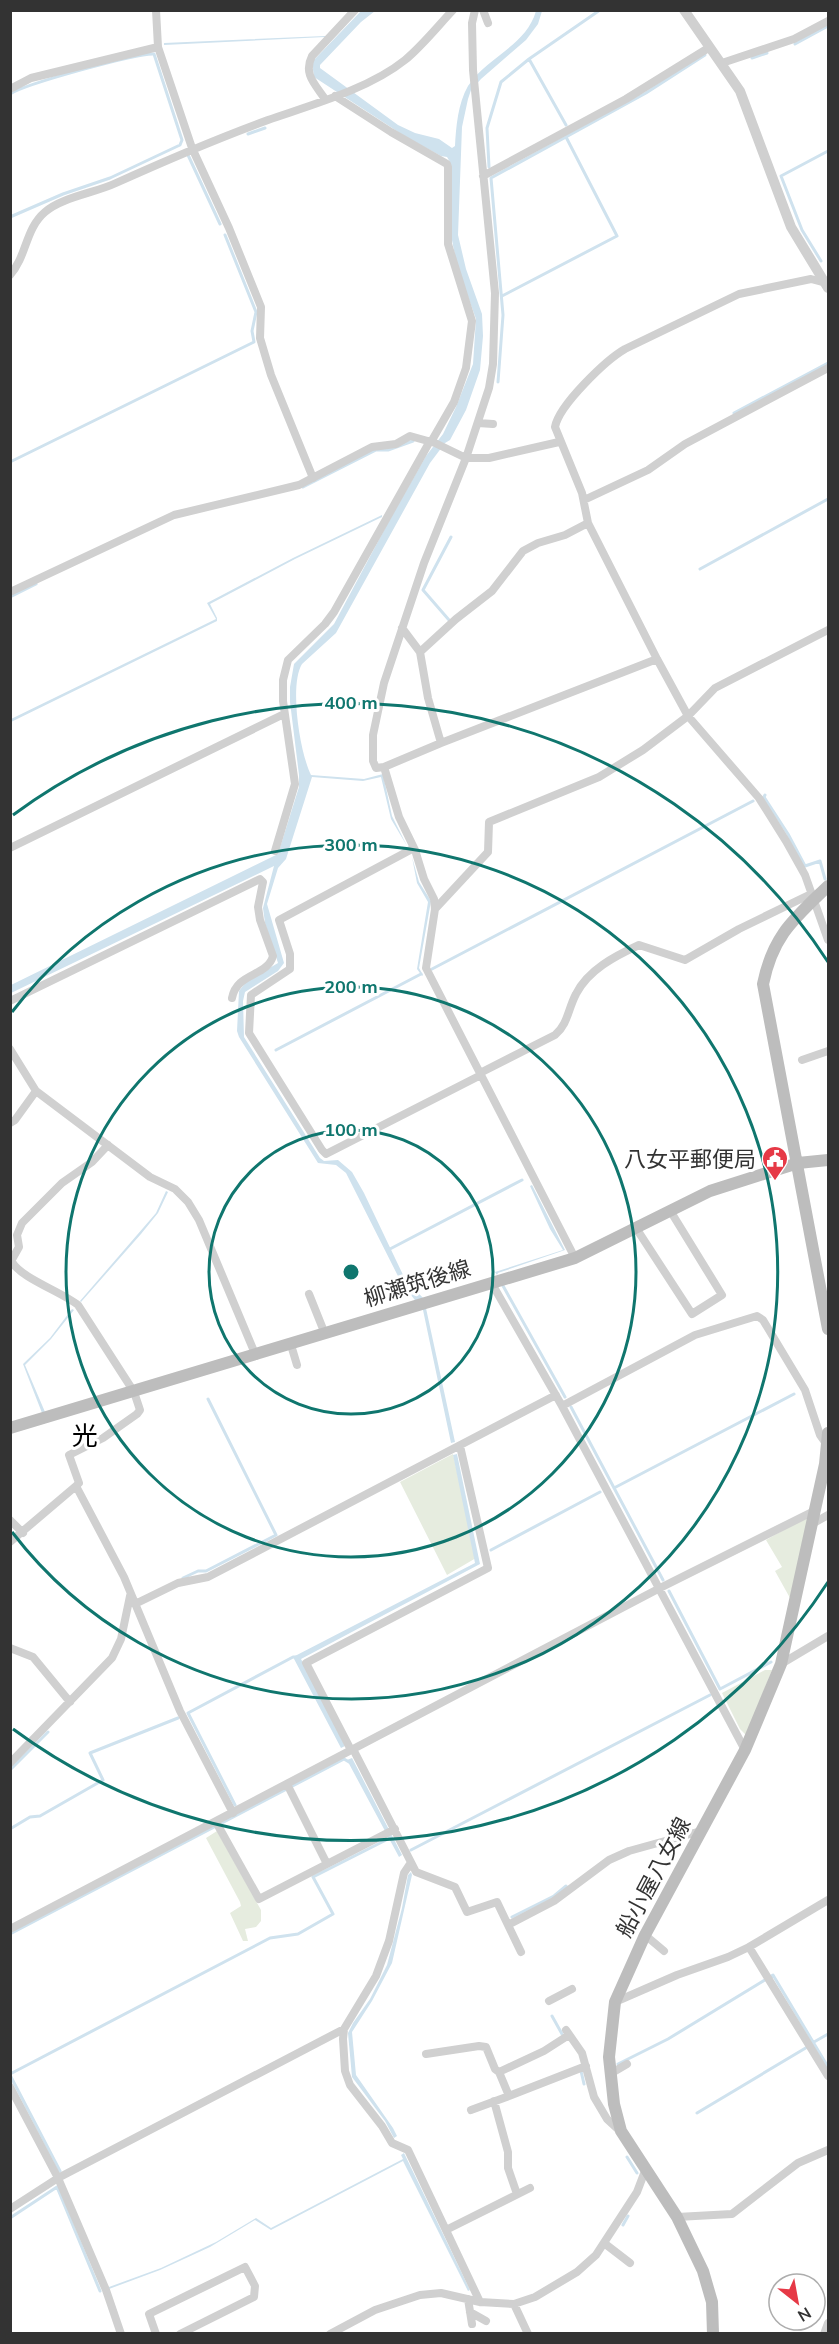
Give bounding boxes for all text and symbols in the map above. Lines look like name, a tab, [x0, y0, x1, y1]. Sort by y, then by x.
text: 400 m	[324, 691, 378, 714]
text: 300 m	[324, 833, 378, 856]
text: 200 m	[324, 975, 378, 998]
text: 100 m	[324, 1118, 378, 1141]
public building icon: 八女平郵便局	[760, 1144, 790, 1182]
place label: 八女平郵便局	[624, 1145, 756, 1173]
street label: 柳瀬筑後線	[360, 1254, 474, 1312]
centre of rings	[341, 1262, 361, 1282]
district label: 光	[72, 1419, 98, 1452]
street label: 船小屋八女線	[610, 1812, 696, 1942]
north arrow	[767, 2272, 827, 2332]
text: N	[794, 2303, 815, 2327]

